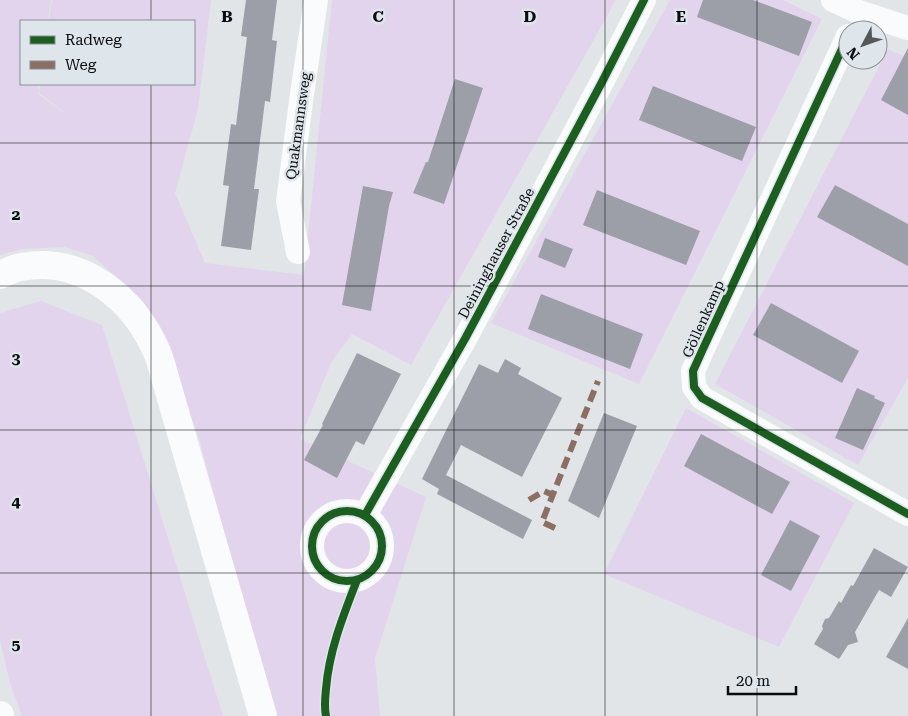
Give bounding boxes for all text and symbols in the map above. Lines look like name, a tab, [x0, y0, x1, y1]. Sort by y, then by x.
text: B	[221, 7, 233, 26]
text: C	[372, 7, 384, 26]
text: D	[524, 7, 537, 26]
text: E	[676, 7, 686, 26]
legend	[20, 20, 195, 85]
north arrow	[838, 20, 888, 70]
text: Radweg	[65, 31, 122, 49]
text: N	[843, 44, 863, 63]
text: Weg	[65, 56, 97, 74]
street label: Quakmannsweg	[283, 71, 313, 181]
street label: Deininghauser Straße	[455, 185, 537, 321]
text: 2	[12, 205, 21, 224]
street label: Göllenkamp	[679, 278, 727, 360]
text: 3	[12, 349, 21, 368]
text: 4	[12, 492, 21, 511]
text: 5	[12, 635, 21, 654]
scale bar	[728, 664, 796, 696]
text: 20 m	[736, 672, 771, 690]

